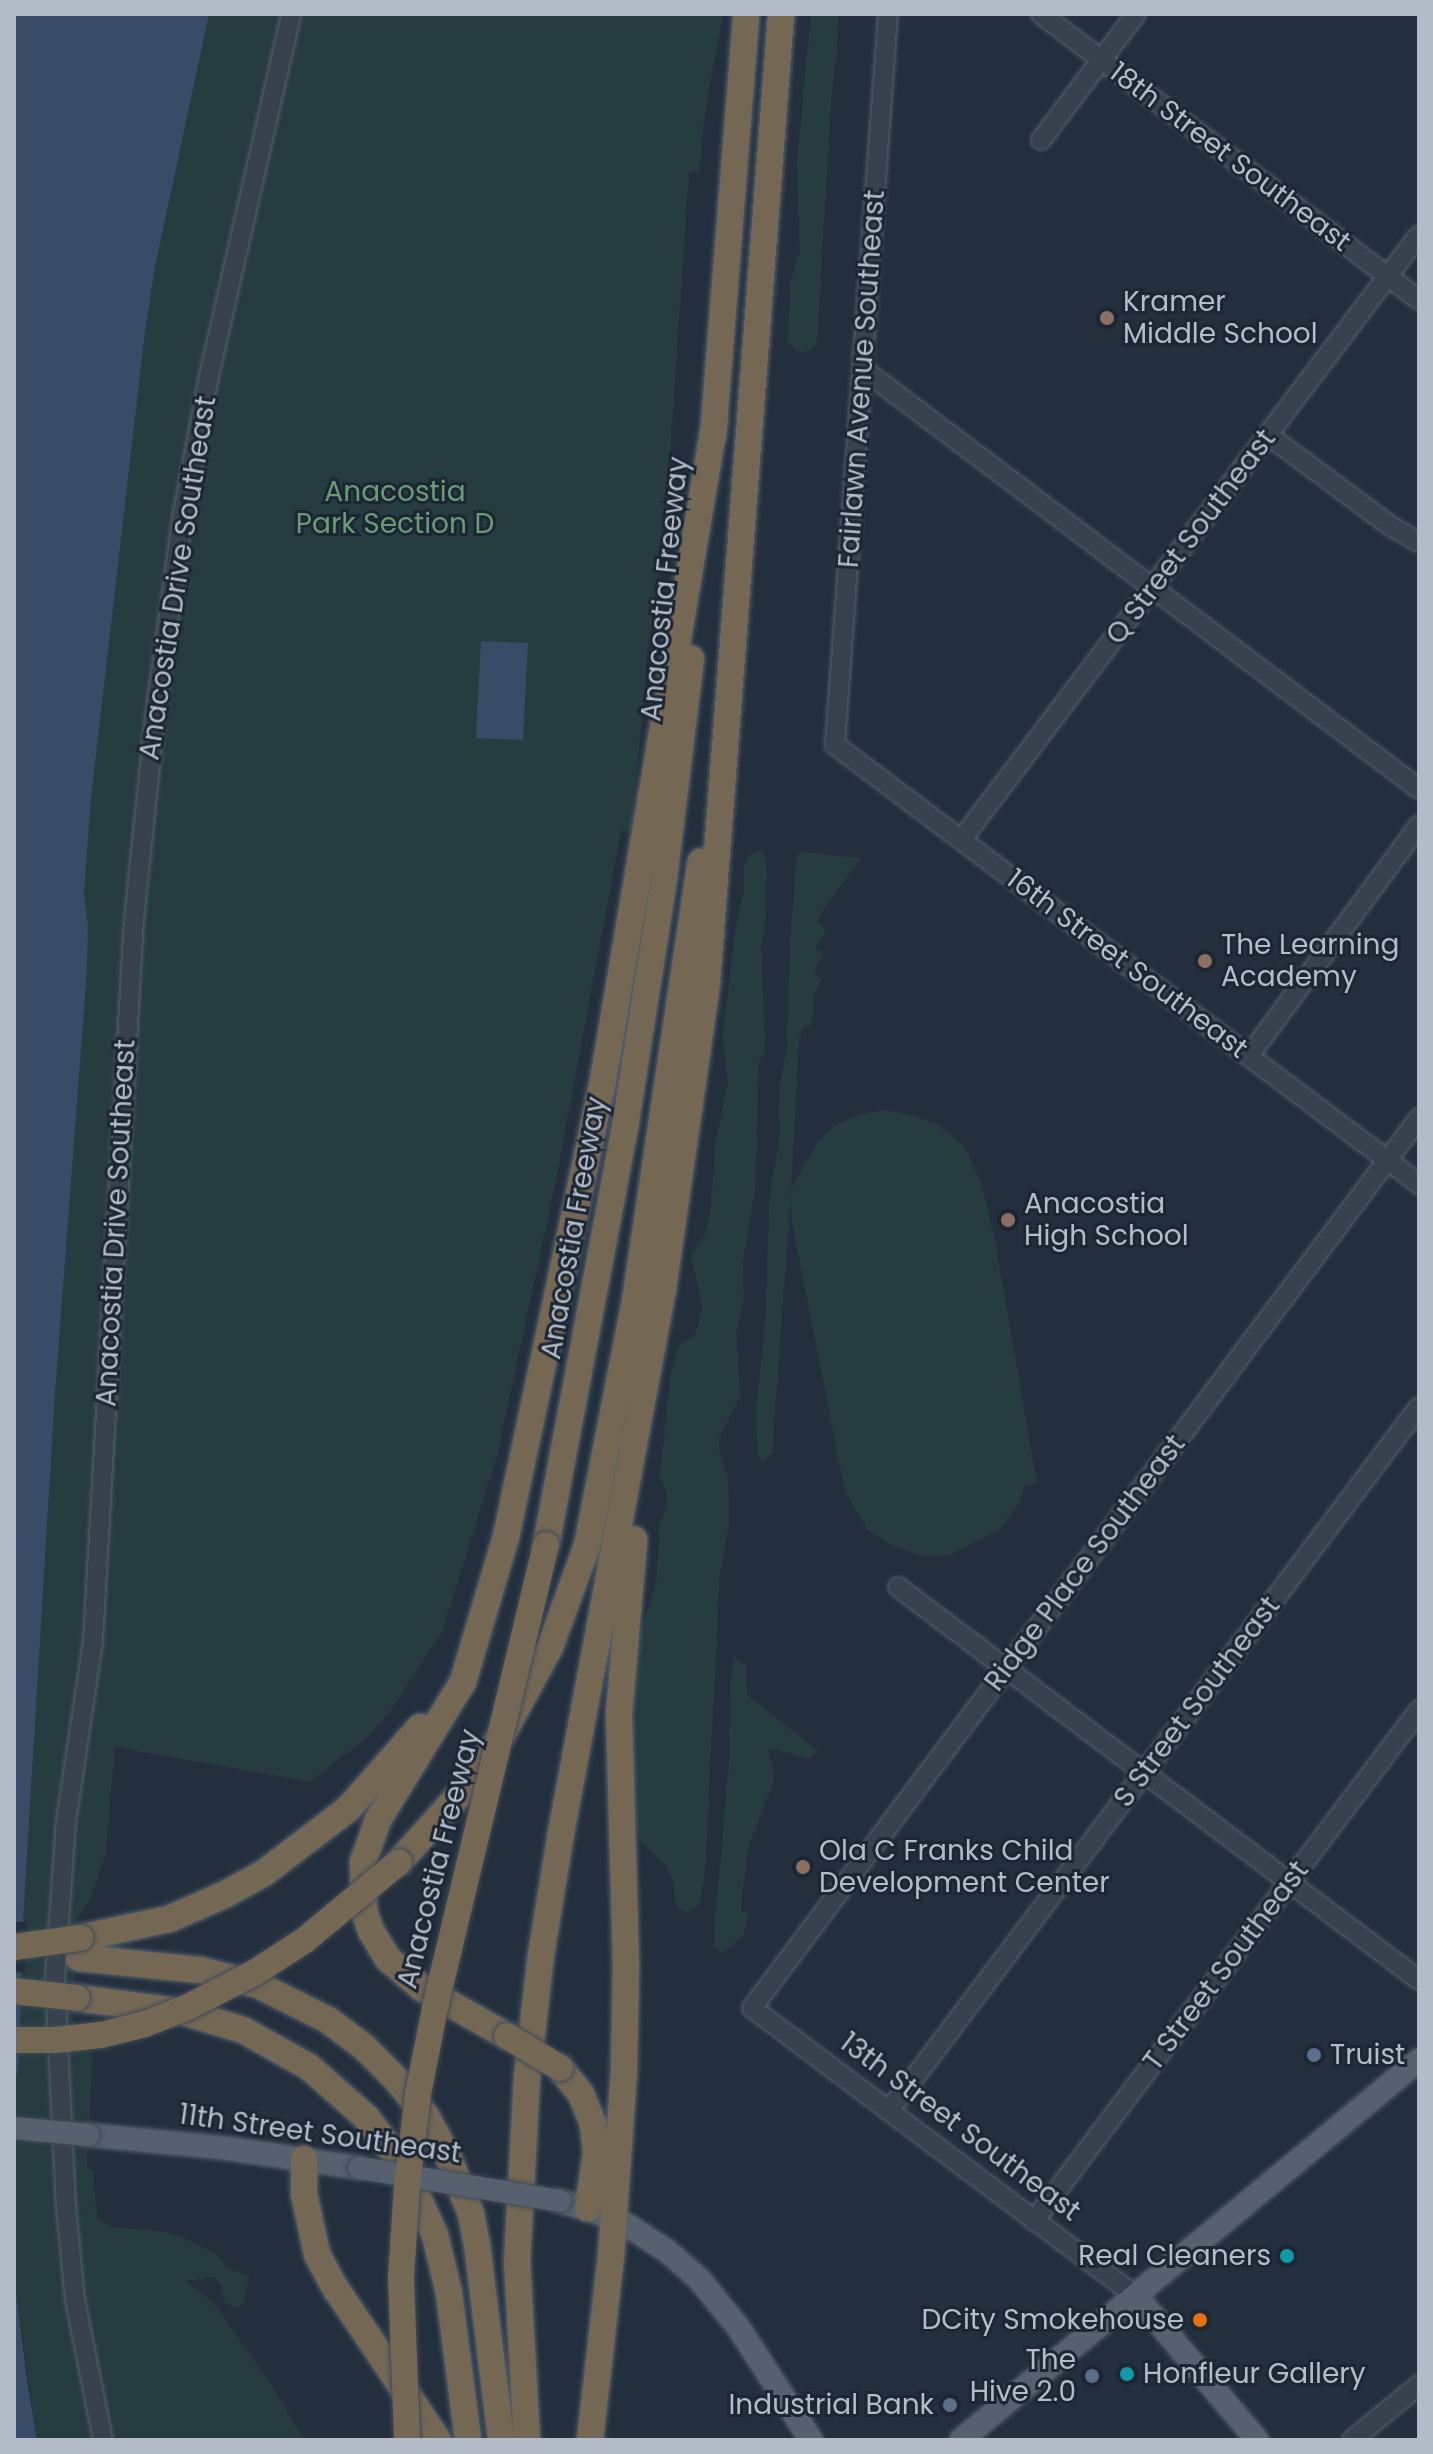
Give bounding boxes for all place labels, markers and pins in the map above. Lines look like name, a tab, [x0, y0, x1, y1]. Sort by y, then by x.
place label: Kramer Middle School	[1123, 285, 1318, 351]
marker: Kramer Middle School	[1098, 309, 1116, 327]
place label: The Learning Academy	[1221, 928, 1399, 994]
marker: The Learning Academy	[1196, 952, 1214, 970]
place label: Anacostia High School	[1024, 1187, 1189, 1253]
marker: Anacostia High School	[999, 1211, 1017, 1229]
place label: Ola C Franks Child Development Center	[819, 1834, 1110, 1900]
marker: Ola C Franks Child Development Center	[794, 1858, 812, 1876]
place label: Truist	[1330, 2038, 1405, 2072]
marker: Truist	[1305, 2046, 1323, 2064]
place label: Real Cleaners	[1078, 2239, 1271, 2273]
marker: Real Cleaners	[1278, 2247, 1296, 2265]
place label: DCity Smokehouse	[922, 2303, 1184, 2337]
marker: DCity Smokehouse	[1191, 2311, 1209, 2329]
place label: The Hive 2.0	[970, 2343, 1076, 2409]
place label: Honfleur Gallery	[1143, 2357, 1366, 2391]
marker: Honfleur Gallery	[1118, 2365, 1136, 2383]
marker: The Hive 2.0	[1083, 2367, 1101, 2385]
place label: Industrial Bank	[728, 2388, 934, 2422]
marker: Industrial Bank	[941, 2396, 959, 2414]

